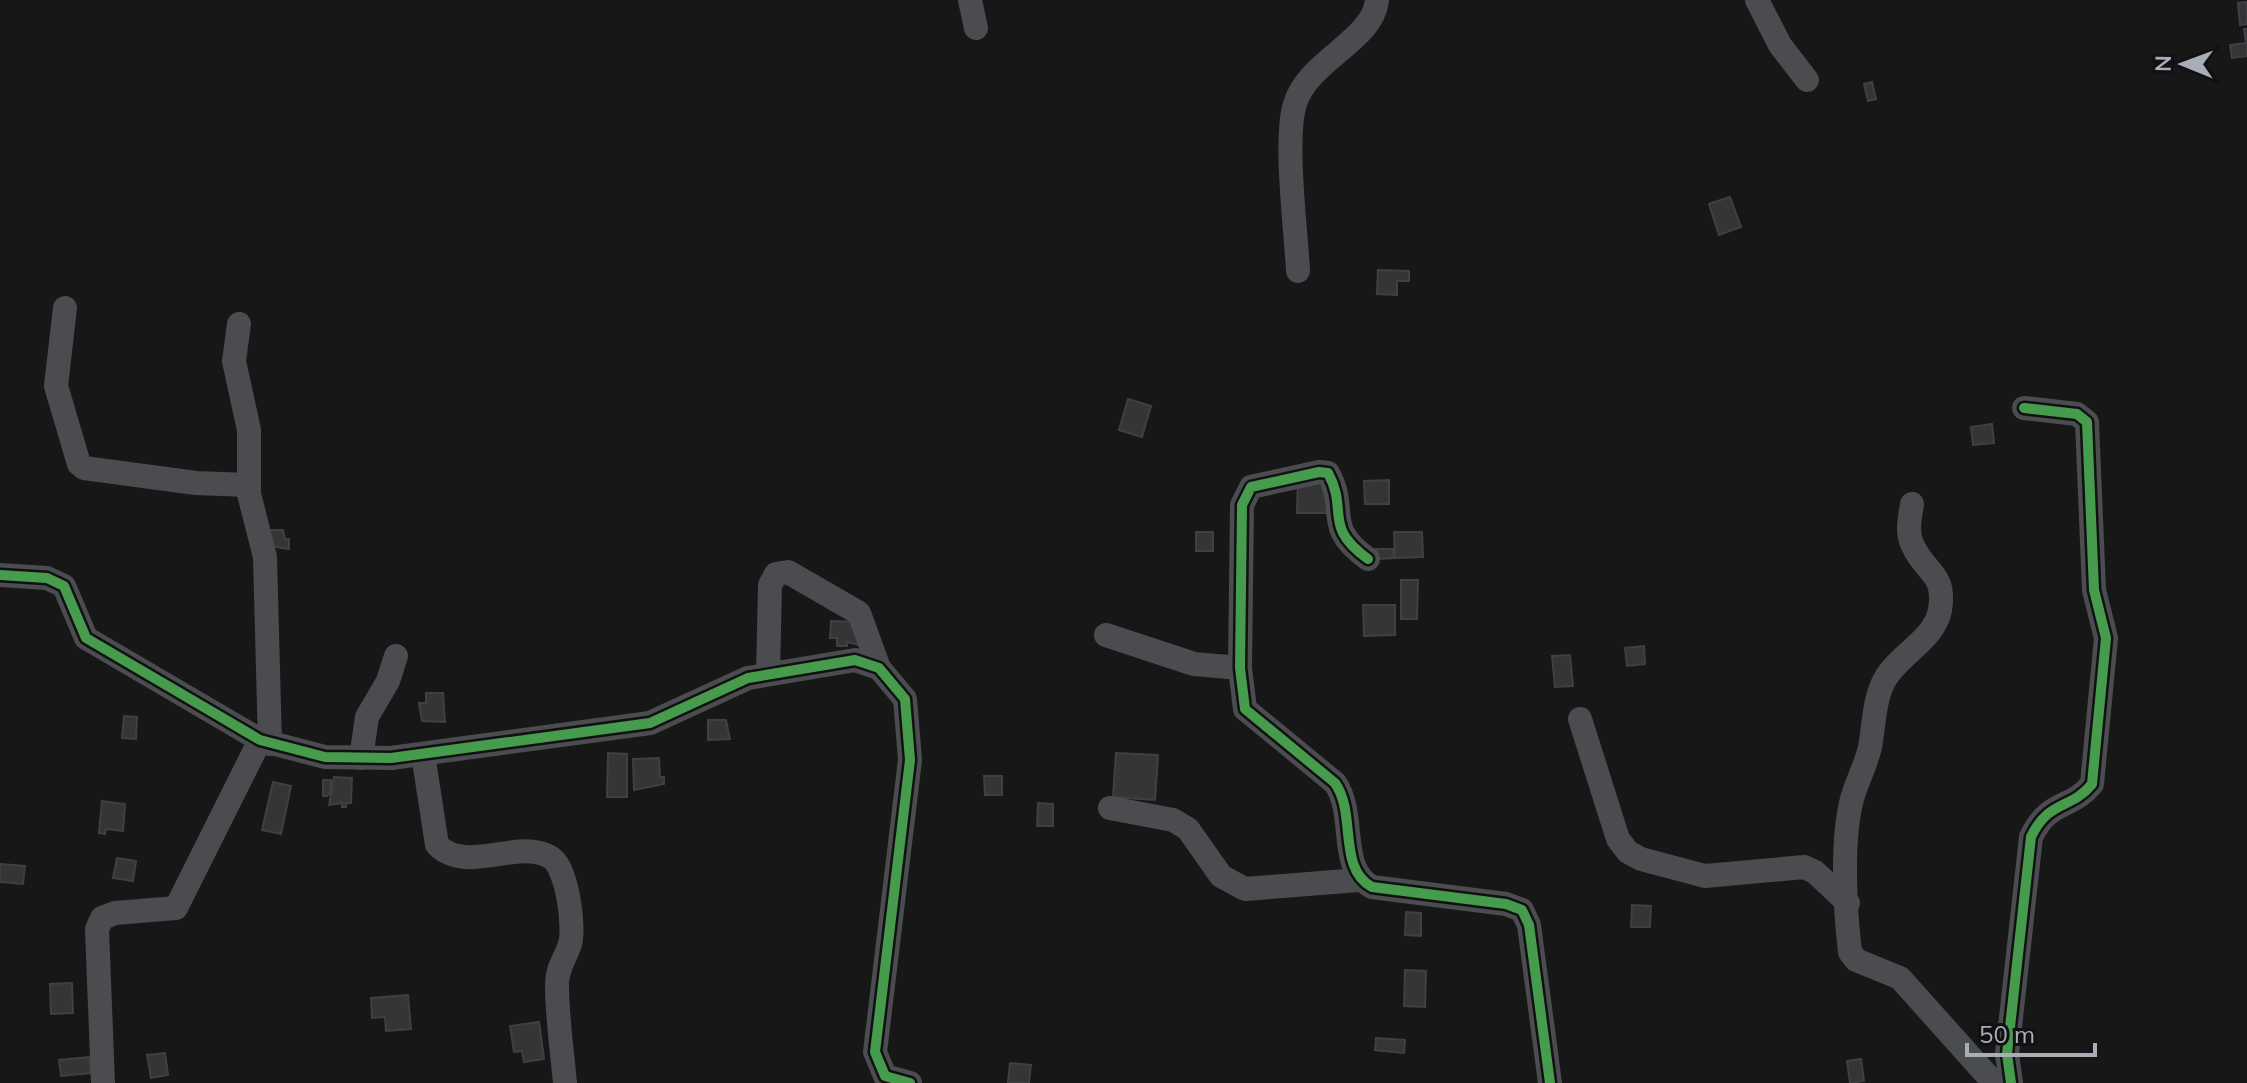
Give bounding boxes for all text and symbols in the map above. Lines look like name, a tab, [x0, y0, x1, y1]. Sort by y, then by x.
north arrow	[2143, 24, 2223, 104]
text: N	[2149, 55, 2177, 72]
scale bar	[1967, 1007, 2095, 1057]
text: 50 m	[1979, 1019, 2035, 1049]

